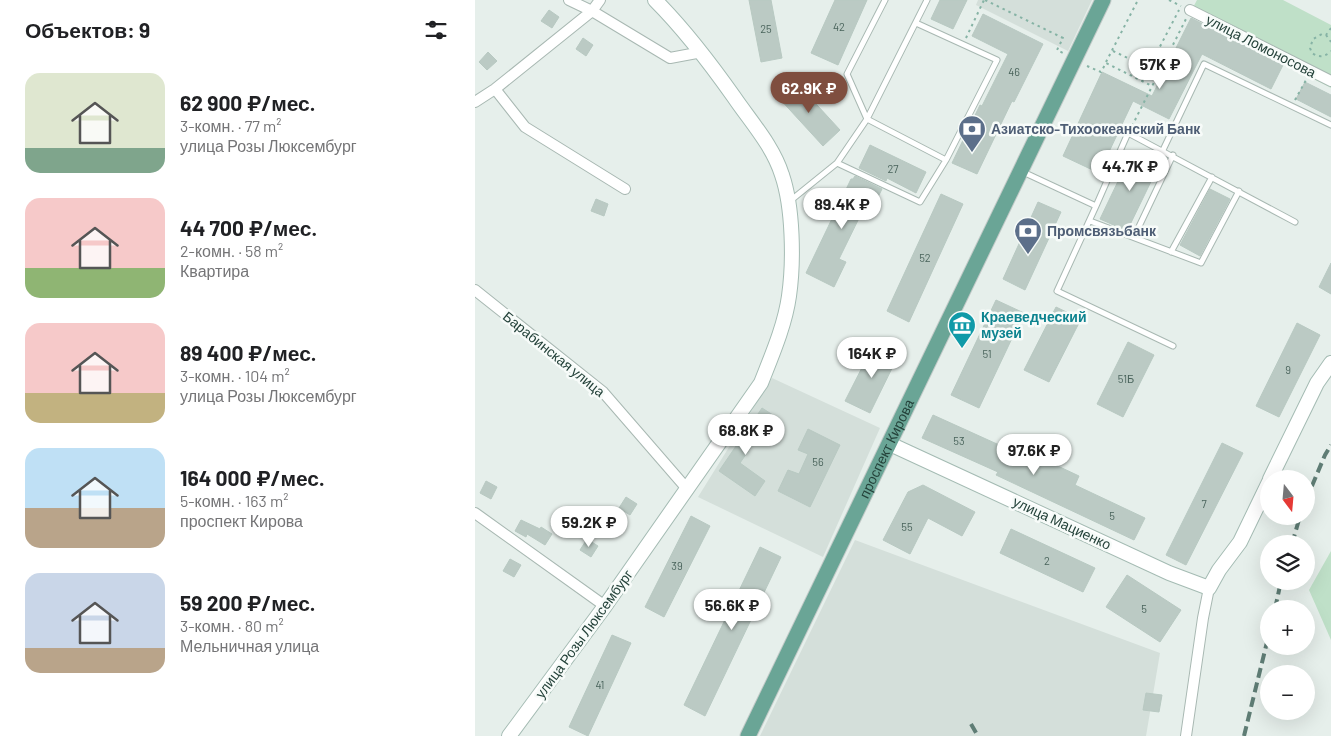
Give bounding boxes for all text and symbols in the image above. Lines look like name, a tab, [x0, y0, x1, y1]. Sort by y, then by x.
street label: улица Ломоносова	[1203, 10, 1319, 81]
icon: filters	[422, 16, 450, 44]
text: Объектов: 9	[25, 17, 150, 42]
house number: 42	[833, 20, 845, 33]
house number: 25	[760, 22, 772, 35]
pin: 57K ₽	[1125, 48, 1195, 90]
text: 57K ₽	[1140, 54, 1181, 73]
house number: 46	[1008, 65, 1020, 78]
pin: 62.9K ₽	[763, 72, 855, 114]
text: 62.9K ₽	[782, 78, 836, 97]
text: 62 900 ₽/мес.	[180, 90, 315, 115]
icon: home	[65, 93, 125, 153]
bank icon: Азиатско-Тихоокеанский Банк	[957, 114, 987, 153]
text: 3-комн. · 77 m²	[180, 116, 281, 135]
place label: Азиатско-Тихоокеанский Банк	[991, 120, 1201, 137]
text: улица Розы Люксембург	[180, 136, 357, 155]
pin: 44.7K ₽	[1084, 150, 1176, 192]
text: 44.7K ₽	[1102, 156, 1158, 175]
house number: 27	[887, 162, 899, 175]
pin: 89.4K ₽	[796, 188, 888, 230]
text: 89.4K ₽	[814, 194, 870, 213]
text: 44 700 ₽/мес.	[180, 215, 317, 240]
bank icon: Промсвязьбанк	[1013, 216, 1043, 255]
icon: home	[65, 218, 125, 278]
place label: Промсвязьбанк	[1047, 222, 1157, 239]
text: 2-комн. · 58 m²	[180, 241, 283, 260]
house number: 52	[919, 251, 931, 264]
text: Квартира	[180, 261, 249, 280]
street label: Барабинская улица	[500, 307, 609, 400]
place label: Краеведческий музей	[981, 308, 1087, 341]
museum icon: Краеведческий музей	[947, 310, 977, 349]
pin: 164K ₽	[831, 336, 913, 379]
text: 89 400 ₽/мес.	[180, 340, 317, 365]
icon: home	[65, 343, 125, 403]
text: 164K ₽	[848, 343, 896, 362]
house number: 51	[982, 347, 992, 360]
house number: 9	[1285, 363, 1291, 376]
text: 3-комн. · 104 m²	[180, 366, 290, 385]
house number: 51Б	[1118, 372, 1134, 385]
text: улица Розы Люксембург	[180, 386, 357, 405]
street label: проспект Кирова	[855, 396, 917, 501]
pin: 68.8K ₽	[700, 414, 792, 456]
text: 68.8K ₽	[719, 420, 773, 439]
house number: 53	[953, 434, 965, 447]
pin: 97.6K ₽	[988, 434, 1080, 476]
text: 97.6K ₽	[1008, 440, 1060, 459]
house number: 56	[812, 455, 824, 468]
text: 164 000 ₽/мес.	[180, 465, 325, 490]
icon: home	[65, 468, 125, 528]
north arrow	[1260, 470, 1315, 525]
map controls	[1260, 470, 1315, 720]
text: 5-комн. · 163 m²	[180, 491, 288, 510]
street label: улица Мациенко	[1010, 492, 1114, 553]
house number: 7	[1201, 497, 1207, 510]
pin: 59.2K ₽	[543, 506, 635, 548]
house number: 5	[1109, 509, 1115, 522]
text: проспект Кирова	[180, 511, 303, 530]
text: 59.2K ₽	[562, 512, 616, 531]
house number: 55	[901, 520, 913, 533]
button: layers	[1260, 535, 1315, 590]
house number: 2	[1044, 554, 1050, 567]
house number: 39	[671, 559, 683, 572]
street label: улица Розы Люксембург	[531, 566, 636, 701]
pin: 56.6K ₽	[686, 588, 778, 631]
text: 59 200 ₽/мес.	[180, 590, 316, 615]
icon: home	[65, 593, 125, 653]
text: 56.6K ₽	[705, 595, 759, 614]
button: +	[1260, 600, 1315, 655]
house number: 5	[1141, 602, 1147, 615]
text: 3-комн. · 80 m²	[180, 616, 284, 635]
text: Мельничная улица	[180, 636, 319, 655]
button: −	[1260, 665, 1315, 720]
house number: 41	[596, 678, 604, 691]

